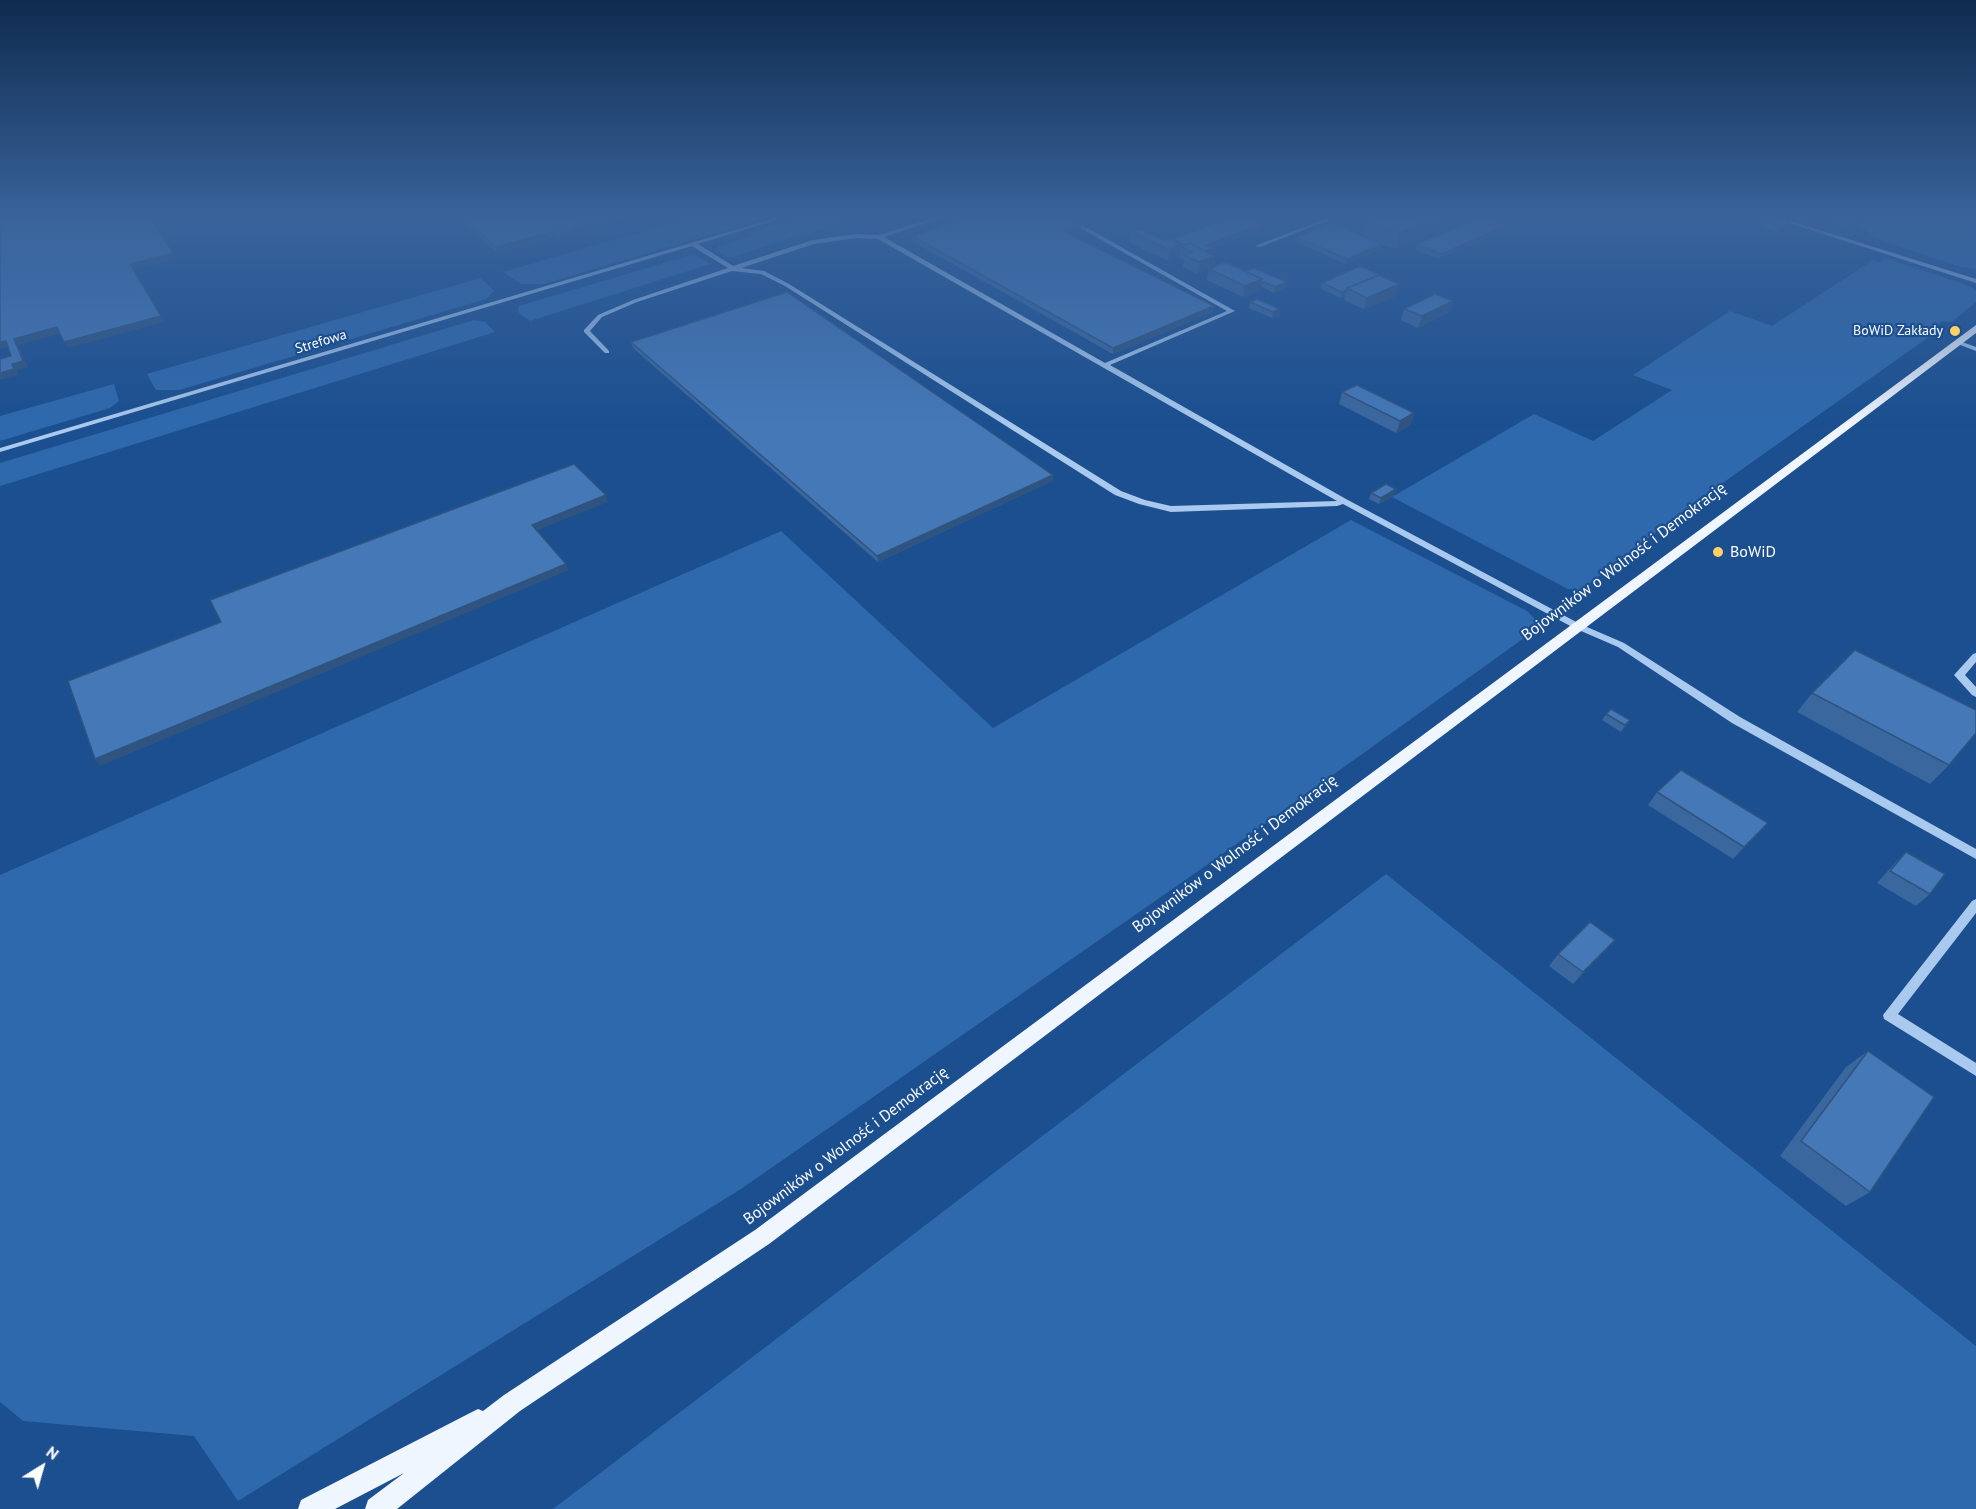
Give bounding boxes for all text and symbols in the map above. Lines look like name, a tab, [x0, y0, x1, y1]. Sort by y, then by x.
place label: BoWiD Zakłady	[1853, 323, 1943, 339]
marker: BoWiD Zakłady	[1948, 324, 1962, 338]
street label: Strefowa	[293, 326, 349, 358]
street label: Bojowników o Wolność i Demokrację	[1518, 479, 1730, 645]
place label: BoWiD	[1730, 542, 1776, 562]
marker: BoWiD	[1711, 545, 1725, 559]
street label: Bojowników o Wolność i Demokrację	[1129, 771, 1341, 937]
street label: Bojowników o Wolność i Demokrację	[740, 1063, 952, 1229]
north arrow	[12, 1437, 72, 1497]
text: N	[43, 1441, 63, 1464]

